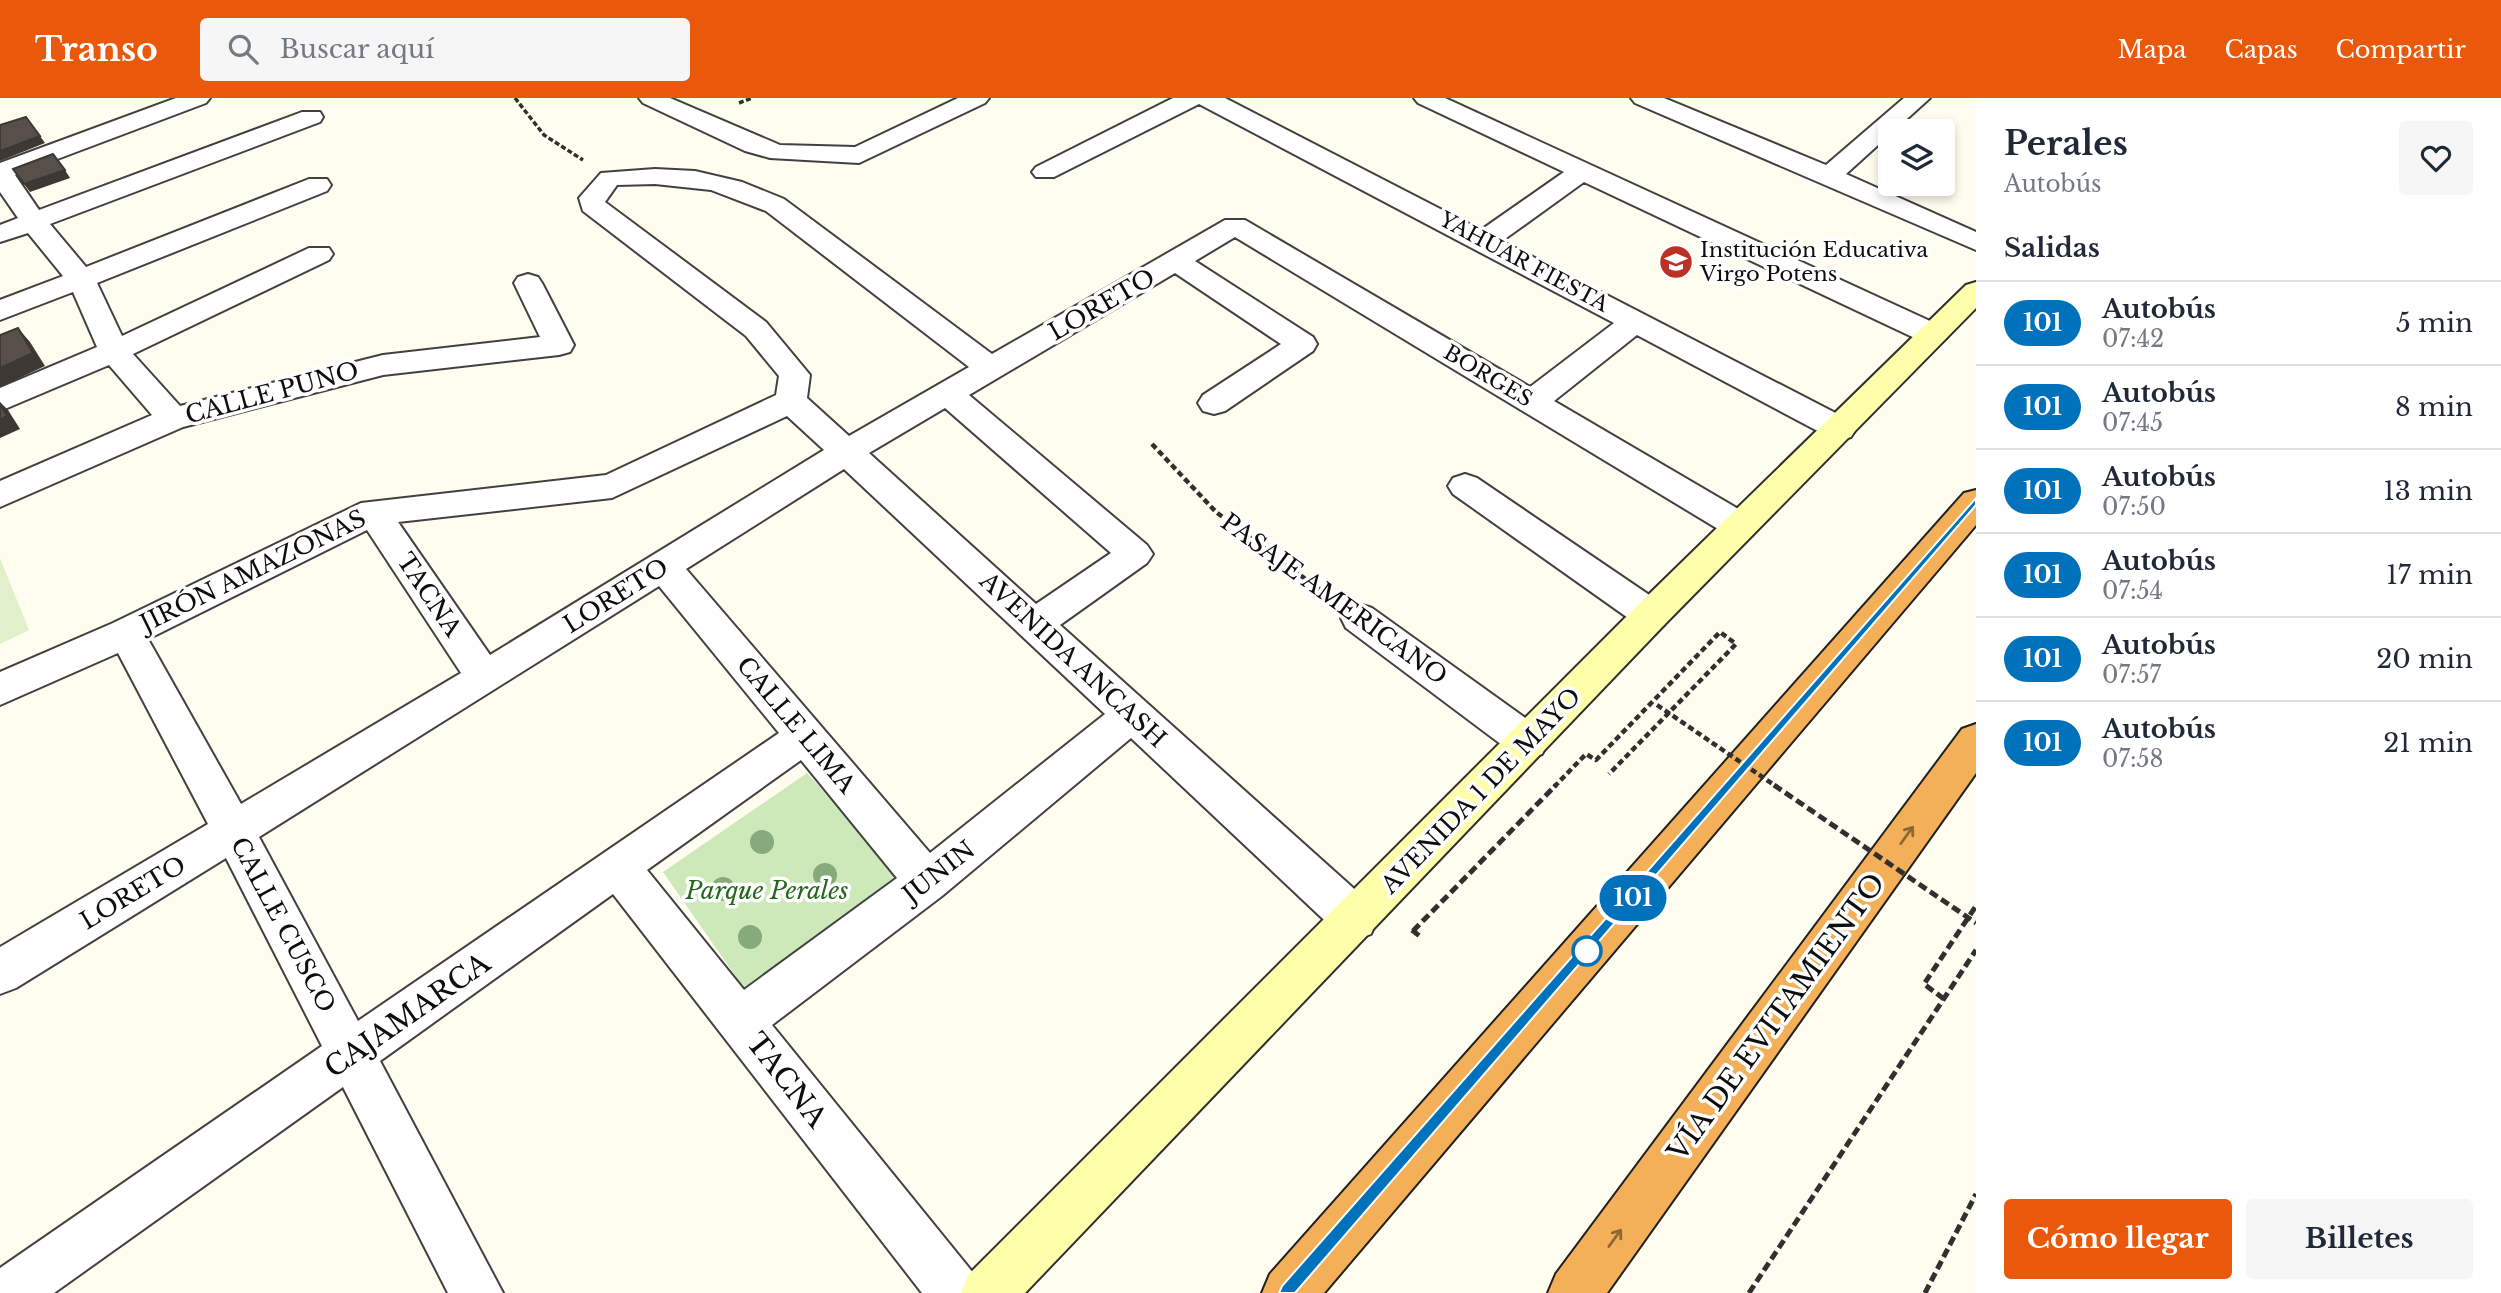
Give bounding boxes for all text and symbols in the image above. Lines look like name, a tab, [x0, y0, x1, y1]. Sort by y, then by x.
search box	[200, 18, 690, 81]
text: Transo	[35, 29, 158, 70]
icon: search	[224, 30, 262, 68]
text: Buscar aquí	[280, 33, 434, 65]
text: Mapa	[2117, 35, 2187, 64]
text: Capas	[2225, 35, 2298, 64]
text: Compartir	[2336, 35, 2466, 64]
map controls	[1878, 119, 1955, 196]
button: layers	[1878, 119, 1955, 196]
button: heart	[2399, 121, 2473, 195]
text: Perales	[2004, 123, 2128, 164]
text: Autobús	[2004, 170, 2102, 198]
street label: YAHUAR FIESTA	[1434, 206, 1614, 318]
text: Salidas	[2004, 232, 2100, 264]
place label: Institución Educativa Virgo Potens	[1699, 237, 1928, 287]
school or university icon: Institución Educativa Virgo Potens	[1657, 243, 1695, 281]
street label: LORETO	[1043, 263, 1160, 347]
text: Autobús	[2102, 293, 2216, 325]
text: 5 min	[2396, 307, 2473, 339]
text: 101	[2023, 308, 2062, 337]
text: 07:42	[2102, 325, 2164, 353]
street label: BORGES	[1439, 339, 1537, 413]
street label: CALLE PUNO	[182, 355, 362, 430]
text: Autobús	[2102, 377, 2216, 409]
text: 8 min	[2395, 391, 2473, 423]
text: 101	[2023, 392, 2062, 421]
text: 07:45	[2102, 409, 2163, 437]
text: Autobús	[2102, 461, 2216, 493]
text: 13 min	[2383, 475, 2473, 507]
text: 101	[2023, 476, 2062, 505]
text: 07:50	[2102, 493, 2166, 521]
street label: JIRÓN AMAZONAS	[133, 503, 370, 639]
street label: PASAJE AMERICANO	[1216, 507, 1453, 690]
text: Autobús	[2102, 545, 2216, 577]
street label: TACNA	[391, 547, 468, 642]
street label: LORETO	[558, 552, 673, 639]
text: 17 min	[2386, 559, 2473, 591]
text: 101	[2023, 560, 2062, 589]
street label: AVENIDA ANCASH	[974, 565, 1172, 753]
text: 07:54	[2102, 577, 2163, 605]
text: Autobús	[2102, 629, 2216, 661]
text: 20 min	[2376, 643, 2473, 675]
text: 101	[2023, 644, 2062, 673]
street label: CALLE LIMA	[731, 651, 862, 799]
text: 07:57	[2102, 661, 2161, 689]
street label: AVENIDA 1 DE MAYO	[1374, 682, 1586, 900]
text: Autobús	[2102, 713, 2216, 745]
text: 21 min	[2383, 727, 2473, 759]
text: 101	[2023, 728, 2062, 757]
text: 07:58	[2102, 745, 2164, 773]
one-way arrow	[1900, 827, 1915, 845]
street label: CALLE CUSCO	[225, 832, 342, 1017]
street label: JUNIN	[895, 835, 980, 911]
street label: LORETO	[75, 850, 191, 935]
street label: VÍA DE EVITAMIENTO	[1660, 867, 1893, 1169]
line badge: 101	[1593, 875, 1673, 921]
park label: Parque Perales	[685, 876, 848, 905]
text: 101	[1613, 883, 1653, 912]
unlabelled marker	[1572, 936, 1602, 966]
street label: CAJAMARCA	[318, 945, 497, 1085]
street label: TACNA	[739, 1026, 835, 1135]
button: Cómo llegar	[2004, 1199, 2232, 1279]
button: Billetes	[2246, 1199, 2473, 1279]
one-way arrow	[1608, 1229, 1623, 1248]

